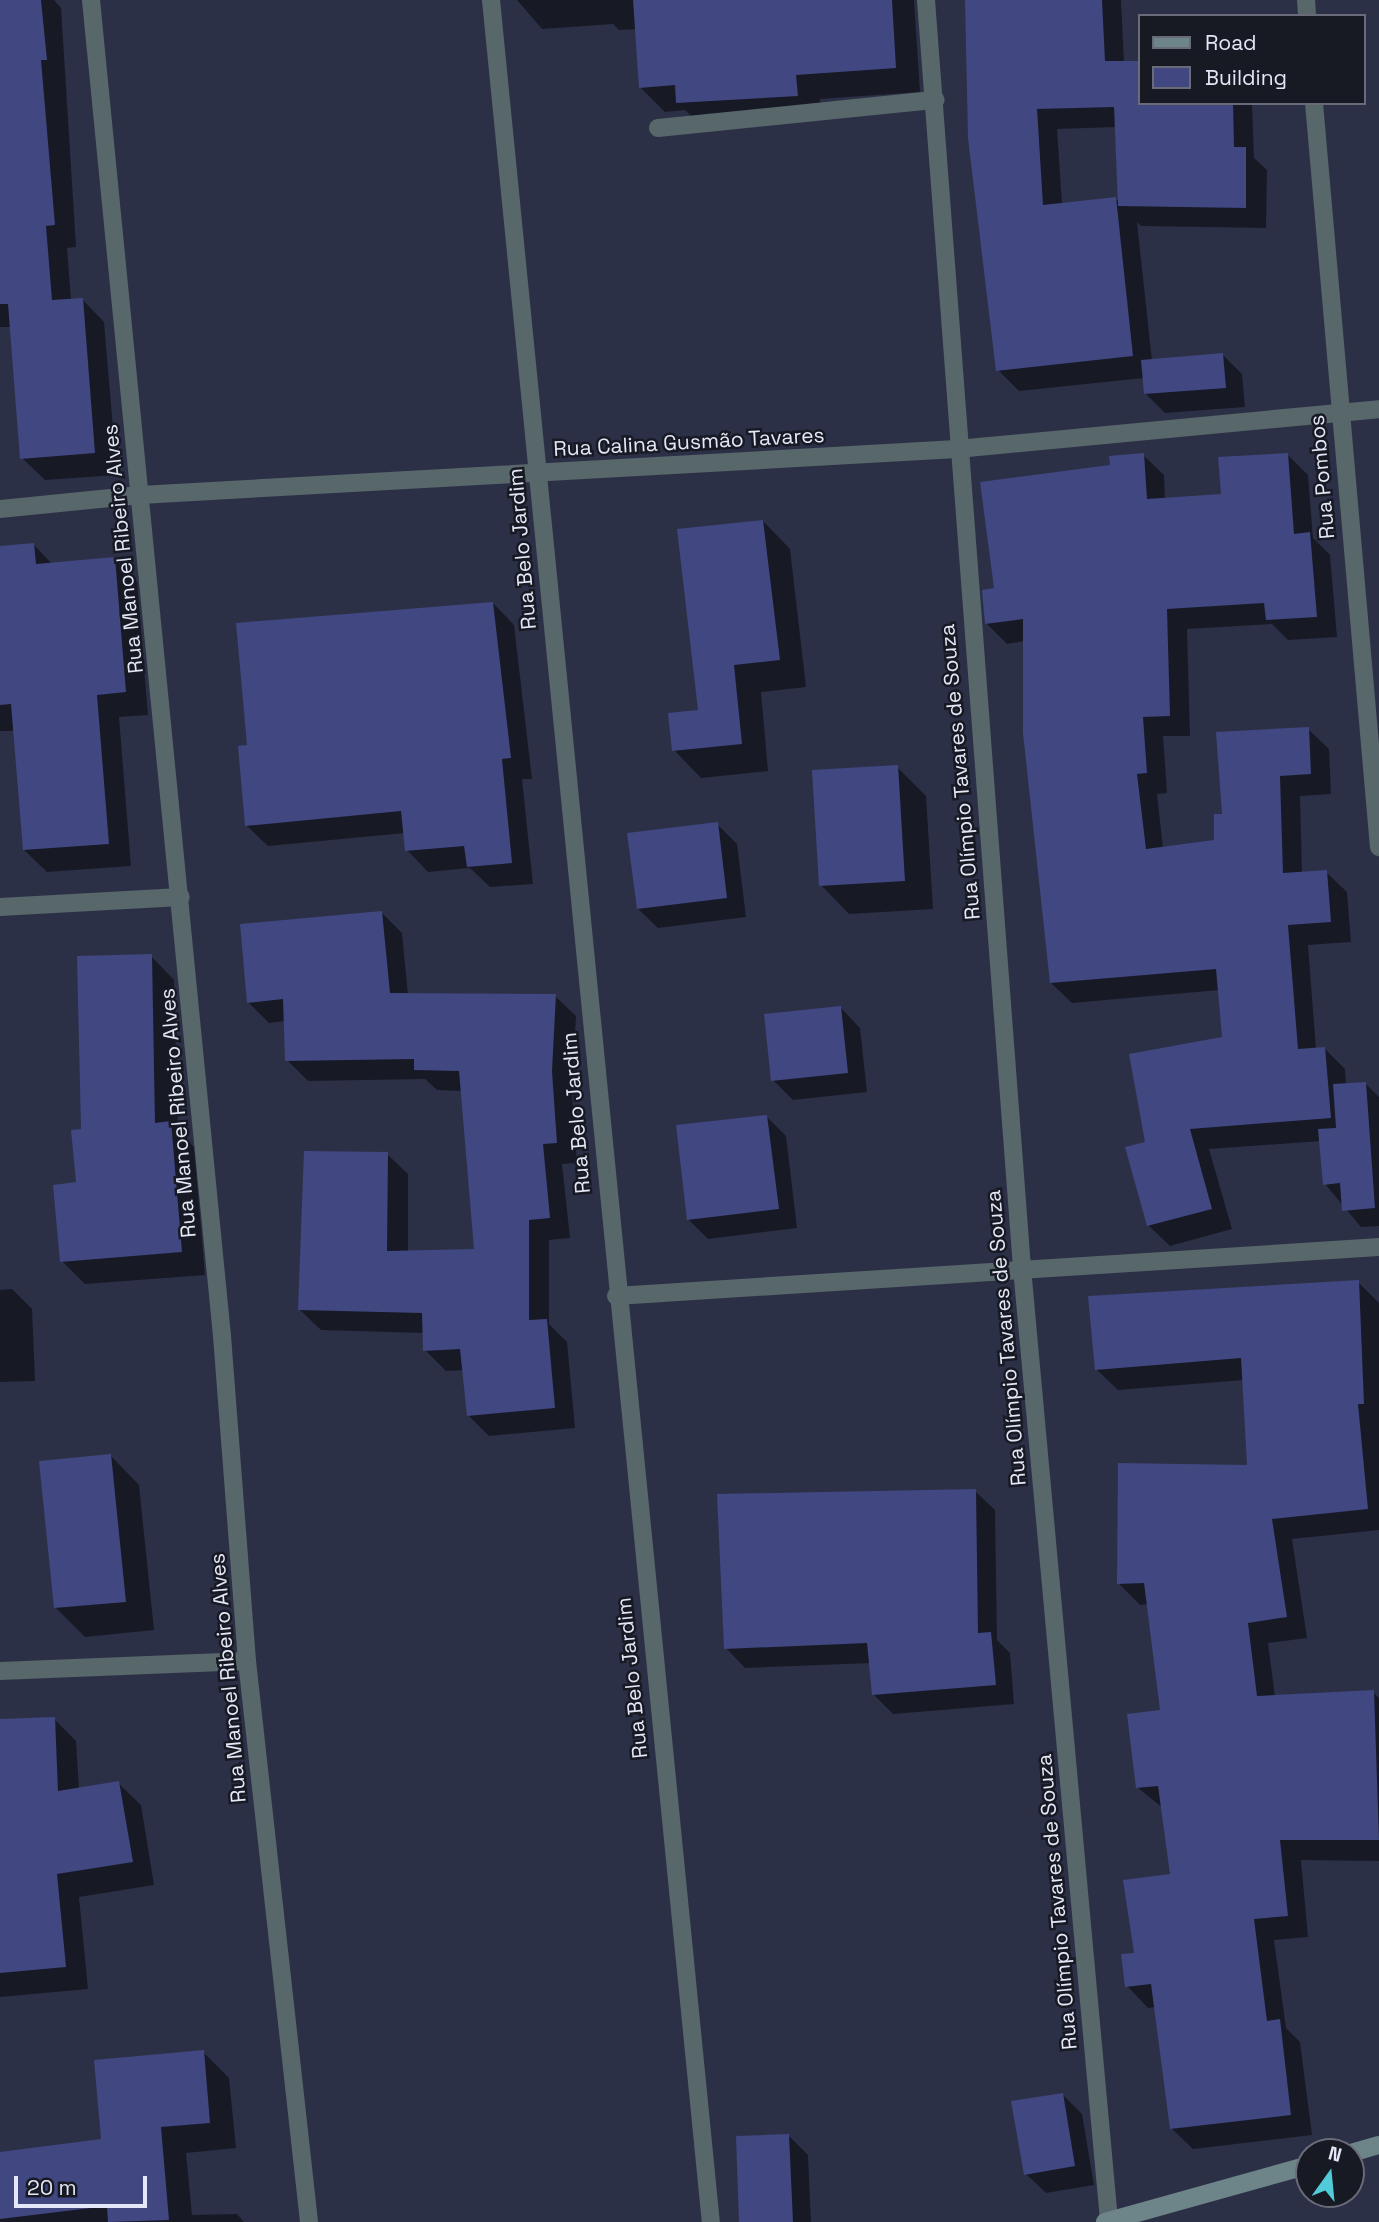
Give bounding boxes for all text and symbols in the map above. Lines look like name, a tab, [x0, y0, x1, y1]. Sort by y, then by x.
legend	[1138, 14, 1365, 105]
text: Road	[1205, 29, 1257, 56]
text: Building	[1205, 64, 1287, 91]
street label: Rua Pombos	[1304, 414, 1340, 540]
street label: Rua Calina Gusmão Tavares	[553, 422, 825, 462]
street label: Rua Manoel Ribeiro Alves	[97, 423, 149, 675]
street label: Rua Belo Jardim	[502, 467, 542, 631]
street label: Rua Olímpio Tavares de Souza	[934, 623, 986, 921]
street label: Rua Manoel Ribeiro Alves	[155, 987, 201, 1239]
street label: Rua Belo Jardim	[556, 1031, 596, 1195]
street label: Rua Olímpio Tavares de Souza	[980, 1189, 1032, 1487]
street label: Rua Manoel Ribeiro Alves	[205, 1552, 251, 1804]
street label: Rua Belo Jardim	[611, 1596, 653, 1760]
street label: Rua Olímpio Tavares de Souza	[1031, 1753, 1083, 2051]
north arrow	[1295, 2138, 1365, 2208]
text: N	[1326, 2140, 1344, 2168]
scale bar	[18, 2162, 150, 2206]
text: 20 m	[27, 2174, 77, 2201]

